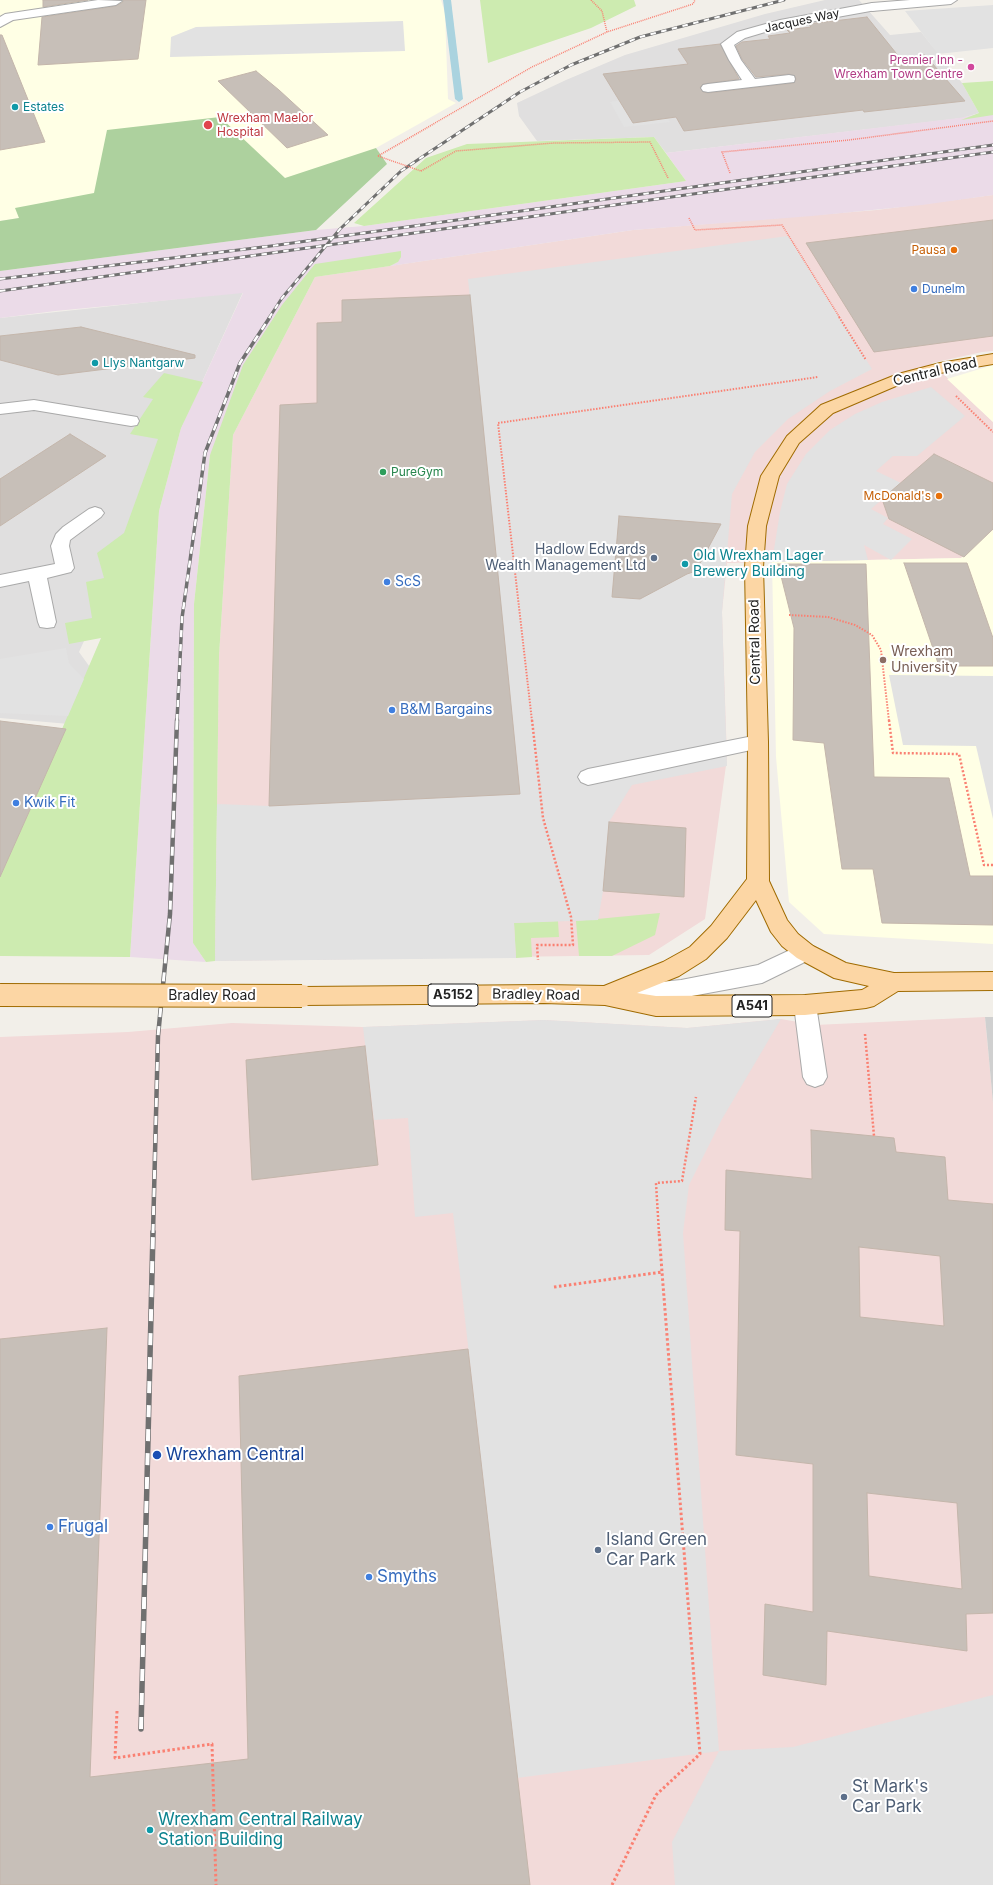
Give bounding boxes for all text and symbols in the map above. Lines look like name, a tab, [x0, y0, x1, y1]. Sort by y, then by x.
street label: Jacques Way	[763, 6, 841, 36]
place label: Premier Inn - Wrexham Town Centre	[834, 53, 963, 81]
marker: Premier Inn - Wrexham Town Centre	[966, 62, 976, 72]
place label: Estates	[23, 100, 64, 114]
marker: Estates	[10, 102, 20, 112]
place label: Wrexham Maelor Hospital	[217, 111, 313, 139]
marker: Wrexham Maelor Hospital	[202, 119, 214, 131]
place label: Pausa	[911, 243, 946, 257]
marker: Pausa	[949, 245, 959, 255]
place label: Dunelm	[922, 282, 965, 296]
marker: Dunelm	[909, 284, 919, 294]
street label: Central Road	[891, 354, 979, 390]
place label: Llys Nantgarw	[103, 356, 184, 370]
marker: Llys Nantgarw	[90, 358, 100, 368]
place label: PureGym	[391, 465, 443, 479]
marker: PureGym	[378, 467, 388, 477]
place label: McDonald's	[863, 489, 931, 503]
marker: McDonald's	[934, 491, 944, 501]
place label: Hadlow Edwards Wealth Management Ltd	[485, 542, 646, 574]
place label: Old Wrexham Lager Brewery Building	[693, 548, 824, 580]
marker: Hadlow Edwards Wealth Management Ltd	[649, 553, 659, 563]
marker: Old Wrexham Lager Brewery Building	[680, 559, 690, 569]
place label: ScS	[395, 574, 421, 590]
marker: ScS	[382, 577, 392, 587]
street label: Central Road	[746, 599, 764, 685]
place label: Wrexham University	[891, 644, 958, 676]
marker: Wrexham University	[878, 655, 888, 665]
place label: B&M Bargains	[400, 702, 492, 718]
marker: B&M Bargains	[387, 705, 397, 715]
place label: Kwik Fit	[24, 795, 75, 811]
marker: Kwik Fit	[11, 798, 21, 808]
road number: A5152	[428, 984, 478, 1006]
street label: Bradley Road	[492, 986, 580, 1004]
street label: Bradley Road	[168, 988, 256, 1004]
road number: A541	[732, 995, 772, 1017]
place label: Wrexham Central	[166, 1445, 304, 1465]
marker: Wrexham Central	[151, 1449, 163, 1461]
place label: Frugal	[58, 1517, 108, 1537]
marker: Frugal	[45, 1522, 55, 1532]
place label: Island Green Car Park	[606, 1530, 707, 1570]
marker: Island Green Car Park	[593, 1545, 603, 1555]
place label: Smyths	[377, 1567, 437, 1587]
marker: Smyths	[364, 1572, 374, 1582]
place label: St Mark's Car Park	[852, 1777, 928, 1817]
marker: St Mark's Car Park	[839, 1792, 849, 1802]
place label: Wrexham Central Railway Station Building	[158, 1810, 363, 1850]
marker: Wrexham Central Railway Station Building	[145, 1825, 155, 1835]

